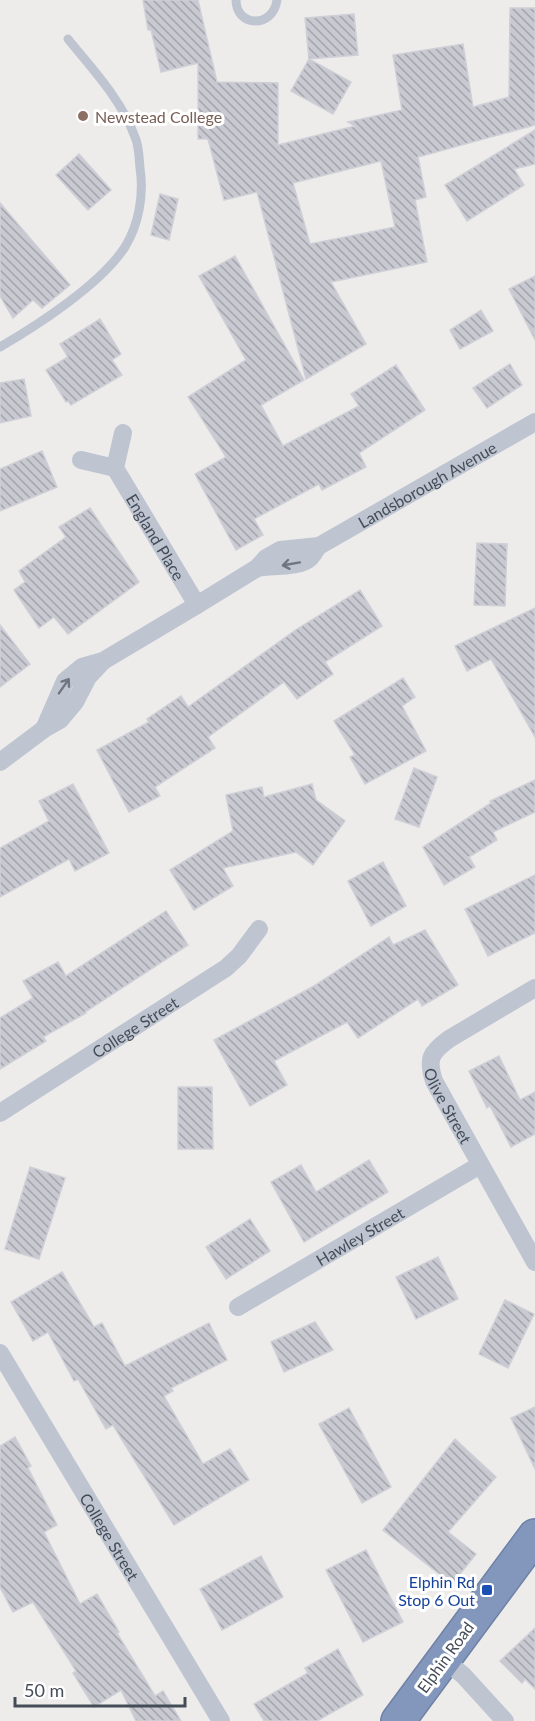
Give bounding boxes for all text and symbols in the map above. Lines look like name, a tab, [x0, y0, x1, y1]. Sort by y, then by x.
place label: Newstead College	[95, 107, 222, 126]
marker: Newstead College	[76, 109, 90, 123]
street label: Landsborough Avenue	[354, 437, 499, 531]
street label: England Place	[123, 490, 189, 583]
one-way arrow	[282, 559, 301, 570]
one-way arrow	[58, 678, 70, 694]
street label: College Street	[88, 992, 181, 1061]
street label: Olive Street	[421, 1066, 476, 1147]
street label: Hawley Street	[312, 1202, 407, 1269]
street label: College Street	[77, 1489, 144, 1584]
place label: Elphin Rd Stop 6 Out	[398, 1572, 475, 1609]
marker: Elphin Rd Stop 6 Out	[480, 1583, 494, 1597]
street label: Elphin Road	[413, 1618, 477, 1696]
scale bar	[15, 1670, 184, 1708]
text: 50 m	[24, 1679, 64, 1701]

